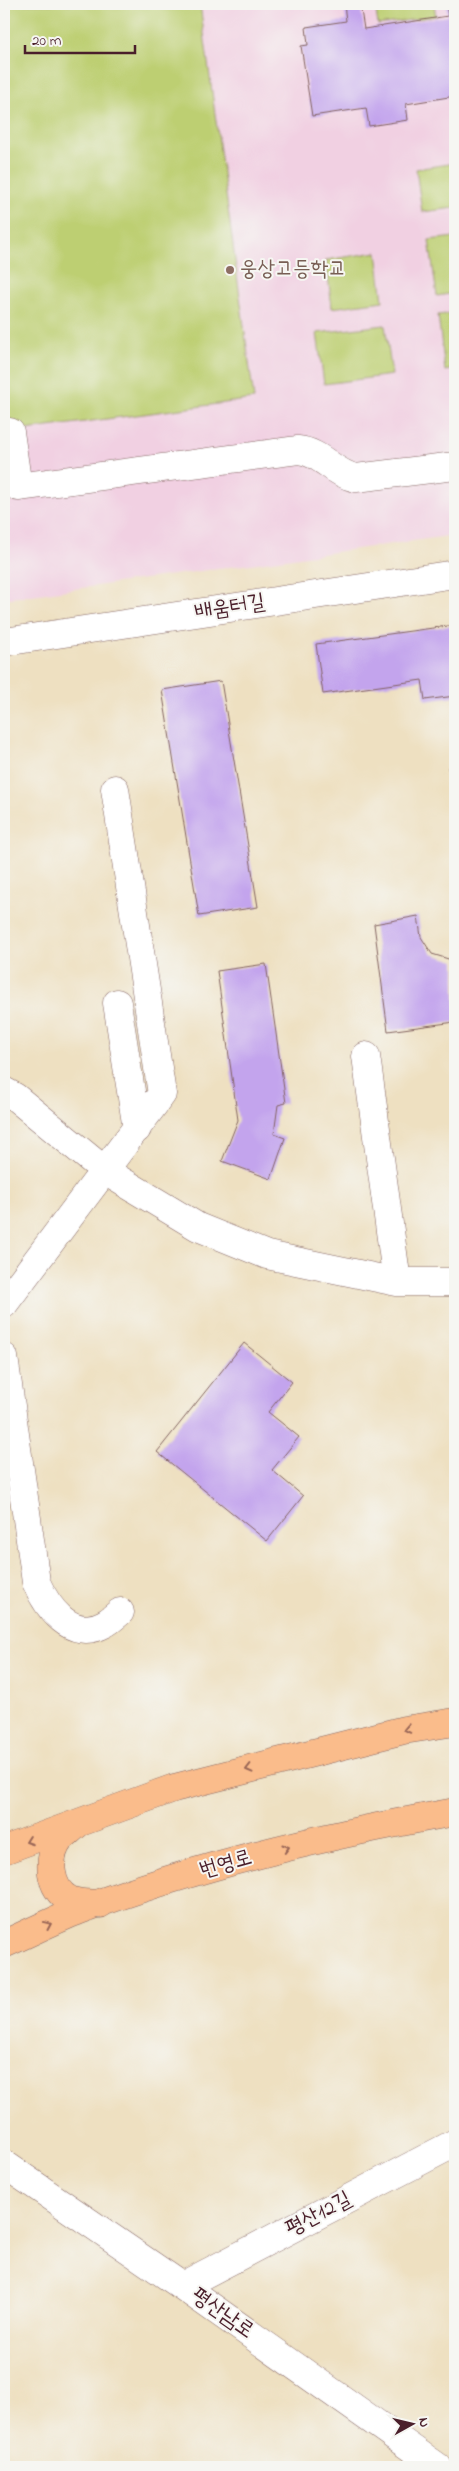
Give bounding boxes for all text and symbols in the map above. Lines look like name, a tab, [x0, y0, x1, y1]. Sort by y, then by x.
scale bar	[25, 22, 135, 54]
text: 20 m	[32, 30, 62, 52]
place label: 웅상고등학교	[240, 254, 346, 286]
marker: 웅상고등학교	[224, 264, 236, 276]
street label: 배움터길	[193, 587, 268, 629]
one-way arrow	[403, 1724, 412, 1734]
one-way arrow	[246, 1763, 254, 1773]
one-way arrow	[25, 1835, 34, 1845]
street label: 번영로	[196, 1842, 256, 1888]
one-way arrow	[282, 1843, 290, 1854]
one-way arrow	[43, 1920, 52, 1931]
street label: 평산12길	[280, 2184, 358, 2246]
street label: 평산남로	[184, 2281, 260, 2347]
north arrow	[386, 2398, 436, 2448]
text: N	[412, 2416, 434, 2429]

